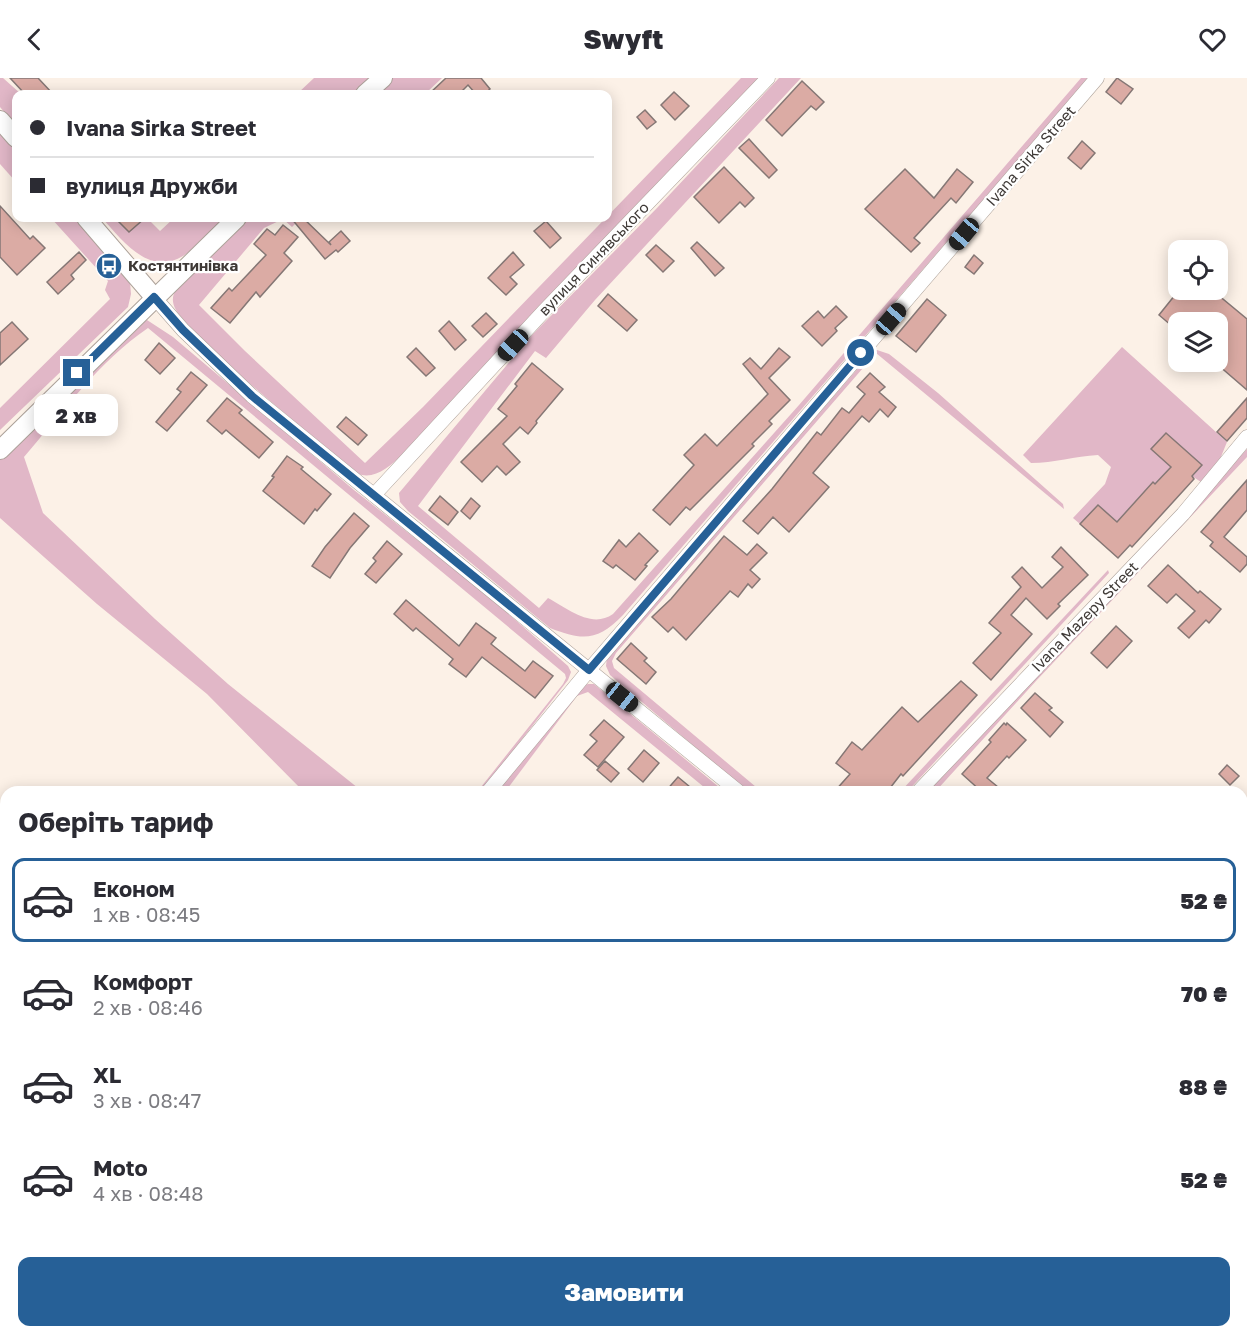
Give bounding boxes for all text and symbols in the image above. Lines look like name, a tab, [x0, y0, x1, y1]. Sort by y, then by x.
icon: back	[18, 23, 51, 56]
text: Swyft	[584, 23, 663, 55]
icon: heart	[1196, 23, 1229, 56]
street label: Ivana Sirka Street	[982, 102, 1079, 209]
text: Ivana Sirka Street	[66, 114, 257, 141]
text: вулиця Дружби	[66, 172, 238, 199]
street label: вулиця Синявського	[534, 198, 652, 319]
car	[946, 214, 982, 254]
map controls	[1168, 240, 1228, 372]
button: locate	[1168, 240, 1228, 300]
bus stop icon: Костянтинівка	[94, 251, 124, 281]
place label: Костянтинівка	[128, 256, 238, 274]
car	[872, 300, 910, 338]
button: layers	[1168, 312, 1228, 372]
car	[494, 326, 532, 364]
route start	[847, 339, 874, 366]
route end	[63, 359, 90, 386]
callout: 2 хв	[35, 394, 119, 436]
text: 2 хв	[55, 403, 97, 427]
street label: Ivana Mazepy Street	[1027, 558, 1141, 675]
car	[602, 679, 642, 715]
text: Оберіть тариф	[18, 806, 214, 838]
icon: car	[21, 873, 75, 927]
text: Економ	[93, 875, 175, 902]
text: 52 ₴	[1180, 887, 1227, 914]
text: 1 хв · 08:45	[93, 902, 200, 926]
icon: car	[21, 966, 75, 1020]
text: Комфорт	[93, 968, 193, 995]
text: 70 ₴	[1181, 980, 1227, 1007]
text: 2 хв · 08:46	[93, 995, 203, 1019]
icon: car	[21, 1059, 75, 1113]
text: XL	[93, 1061, 121, 1088]
text: 88 ₴	[1179, 1073, 1227, 1100]
text: 3 хв · 08:47	[93, 1088, 201, 1112]
icon: car	[21, 1152, 75, 1206]
text: Moto	[93, 1154, 148, 1181]
text: 52 ₴	[1180, 1166, 1227, 1193]
text: 4 хв · 08:48	[93, 1181, 204, 1205]
button: Замовити	[18, 1257, 1230, 1326]

